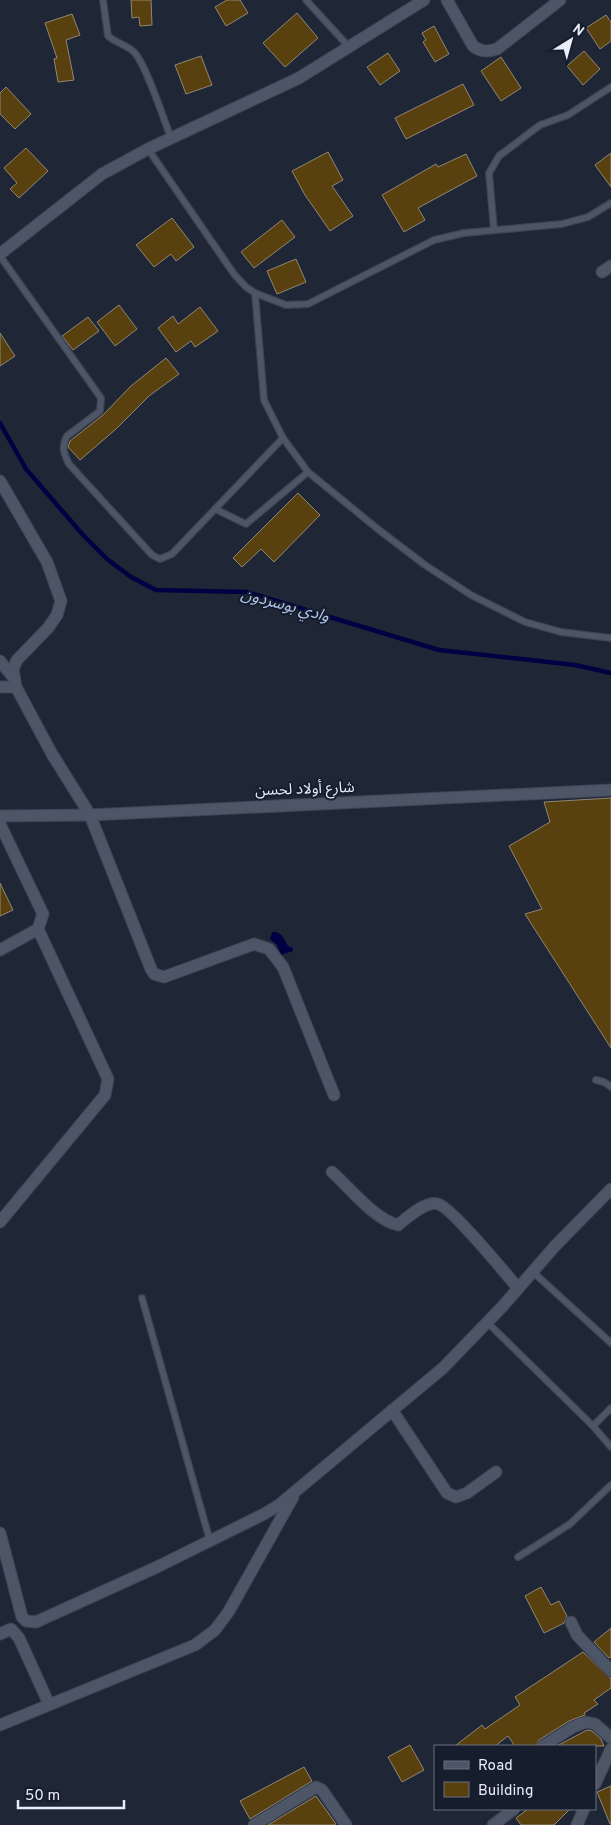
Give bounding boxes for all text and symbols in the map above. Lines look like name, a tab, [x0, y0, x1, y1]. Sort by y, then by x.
north arrow	[546, 15, 596, 65]
text: N	[569, 21, 587, 41]
water label: وادي بوسردون	[238, 585, 331, 629]
street label: شارع أولاد لحسن	[255, 778, 355, 802]
legend	[434, 1745, 596, 1810]
text: Road	[478, 1757, 513, 1776]
scale bar	[18, 1778, 124, 1810]
text: Building	[478, 1782, 533, 1801]
text: 50 m	[25, 1787, 60, 1806]

